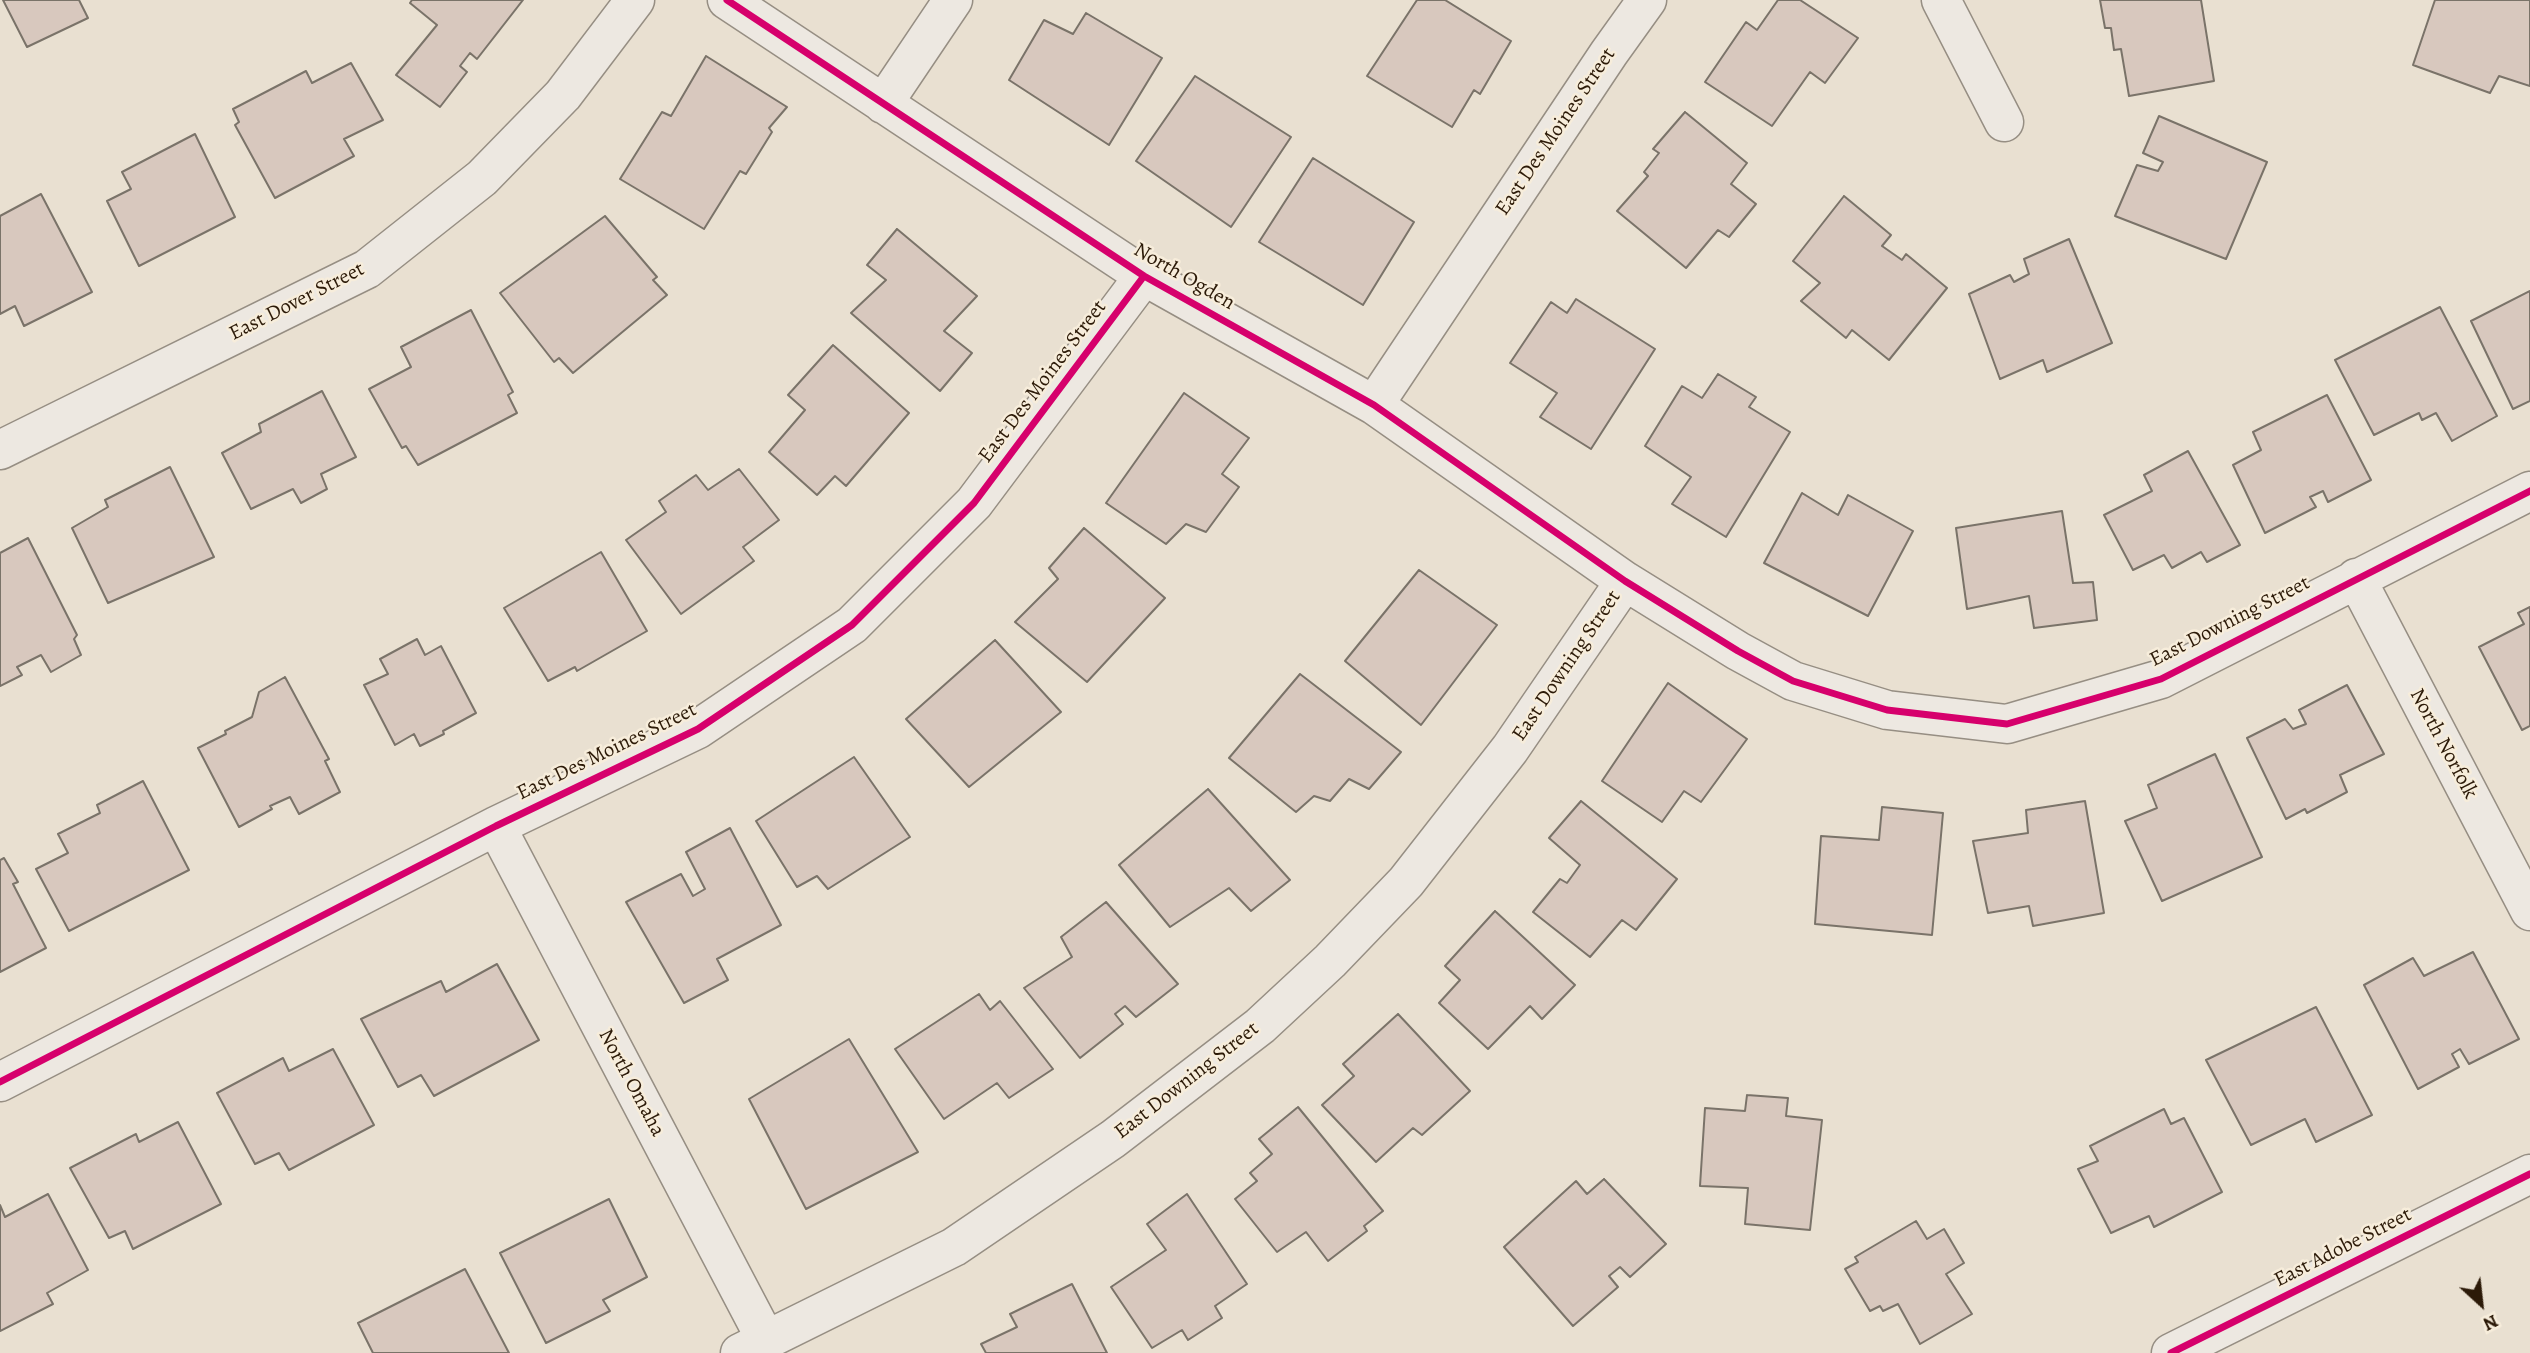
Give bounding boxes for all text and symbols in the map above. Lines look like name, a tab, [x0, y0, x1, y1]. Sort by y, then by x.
street label: East Des Moines Street	[1490, 43, 1622, 221]
street label: North Ogden	[1129, 238, 1239, 316]
street label: East Dover Street	[225, 257, 369, 347]
street label: East Des Moines Street	[974, 296, 1112, 468]
street label: East Downing Street	[2146, 571, 2314, 673]
street label: East Downing Street	[1507, 586, 1627, 746]
street label: North Norfolk	[2403, 685, 2483, 803]
street label: East Des Moines Street	[513, 698, 701, 806]
street label: East Downing Street	[1110, 1017, 1264, 1145]
street label: North Omaha	[592, 1025, 670, 1141]
street label: East Adobe Street	[2270, 1203, 2416, 1293]
north arrow	[2446, 1269, 2516, 1339]
text: N	[2478, 1308, 2503, 1337]

